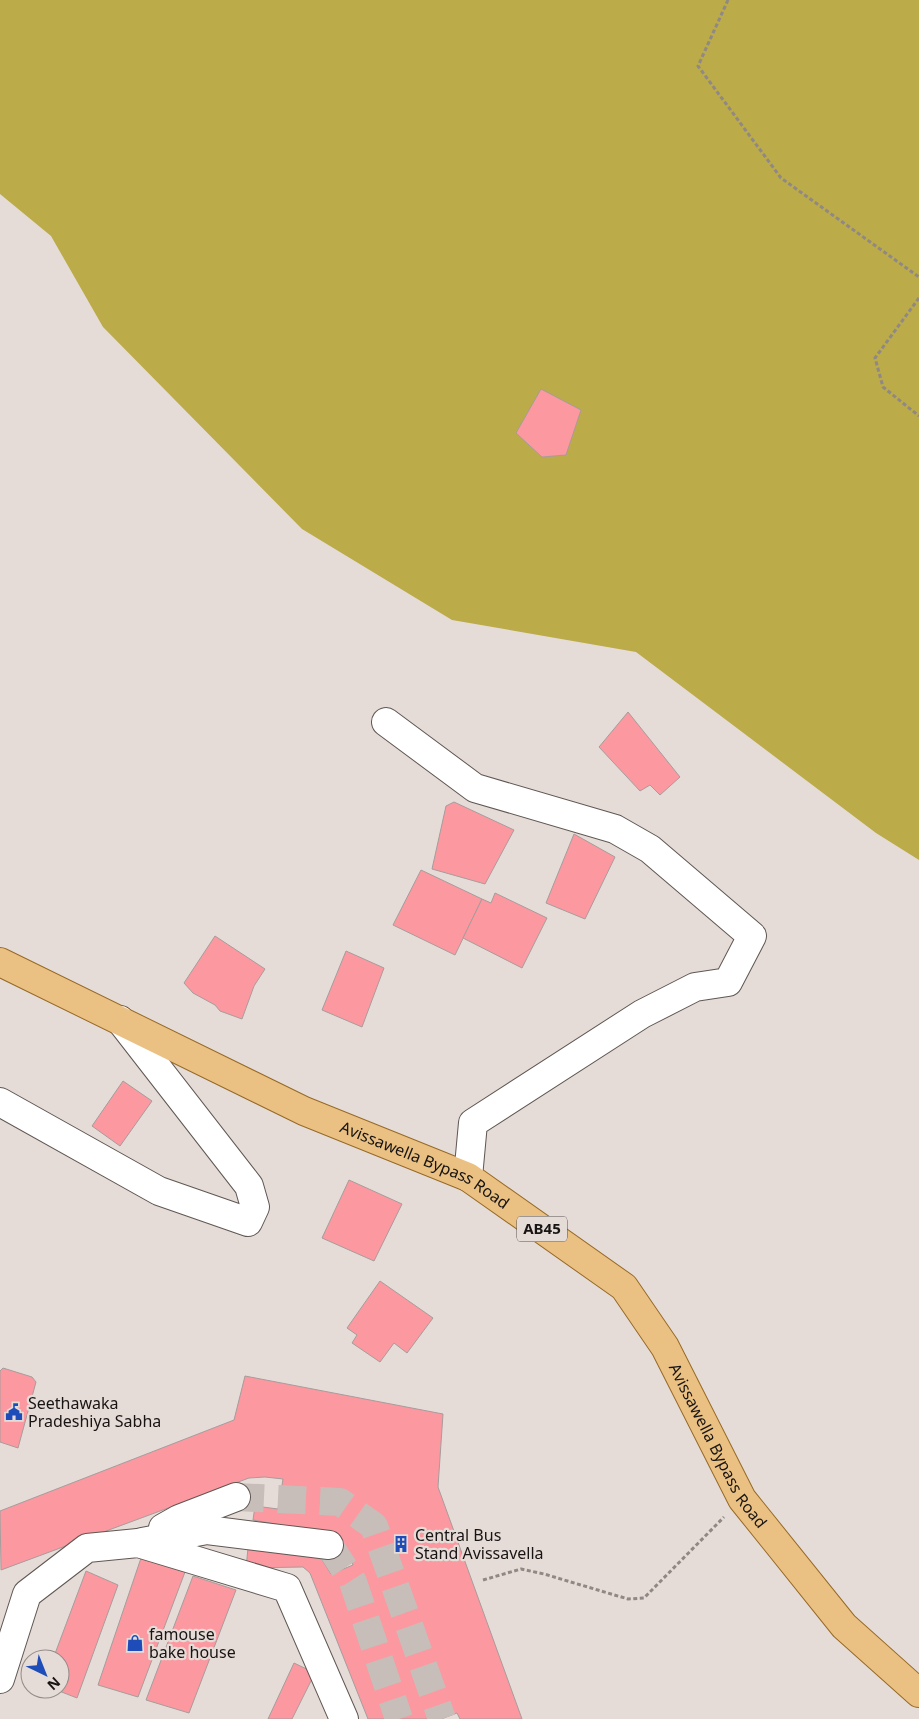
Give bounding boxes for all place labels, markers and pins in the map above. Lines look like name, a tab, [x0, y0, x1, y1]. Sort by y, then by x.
place label: Seethawaka Pradeshiya Sabha	[28, 1392, 161, 1432]
public building icon: Seethawaka Pradeshiya Sabha	[4, 1402, 24, 1422]
place label: Central Bus Stand Avissavella	[415, 1524, 544, 1564]
building icon: Central Bus Stand Avissavella	[391, 1534, 411, 1554]
place label: famouse bake house	[149, 1623, 236, 1663]
shop icon: famouse bake house	[125, 1633, 145, 1653]

